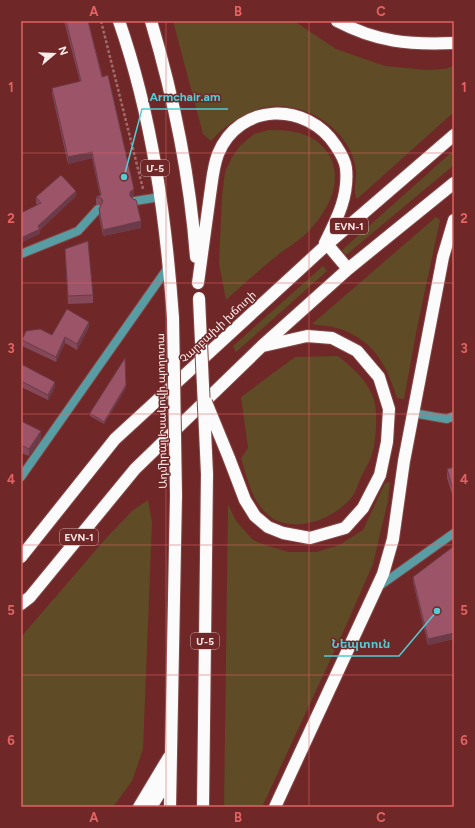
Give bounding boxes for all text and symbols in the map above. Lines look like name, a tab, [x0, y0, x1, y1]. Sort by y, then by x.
text: A	[89, 4, 99, 19]
text: B	[234, 4, 242, 19]
text: C	[376, 4, 386, 19]
north arrow	[34, 34, 74, 74]
text: N	[55, 45, 71, 57]
text: 1	[8, 80, 14, 95]
text: 1	[461, 80, 467, 95]
callout: Armchair.am	[142, 85, 228, 109]
text: Armchair.am	[150, 90, 220, 104]
road number: Մ-5	[141, 160, 169, 176]
text: 2	[7, 211, 15, 226]
text: 2	[460, 211, 468, 226]
road number: EVN-1	[330, 218, 368, 234]
street label: Չարբախի խճուղի	[177, 288, 259, 366]
street label: Ադմիրալ Իսակովի պողոտա	[154, 333, 170, 489]
text: 3	[7, 341, 15, 356]
text: 3	[460, 341, 468, 356]
text: 4	[7, 472, 15, 487]
text: 4	[460, 472, 468, 487]
road number: EVN-1	[60, 529, 98, 545]
text: 5	[7, 603, 15, 618]
text: 5	[460, 603, 468, 618]
callout: Նեպտուն	[324, 632, 399, 656]
road number: Մ-5	[191, 633, 219, 649]
text: Նեպտուն	[332, 637, 390, 651]
text: 6	[7, 733, 15, 748]
text: 6	[460, 733, 468, 748]
text: A	[89, 810, 99, 825]
text: B	[234, 810, 242, 825]
text: C	[376, 810, 386, 825]

